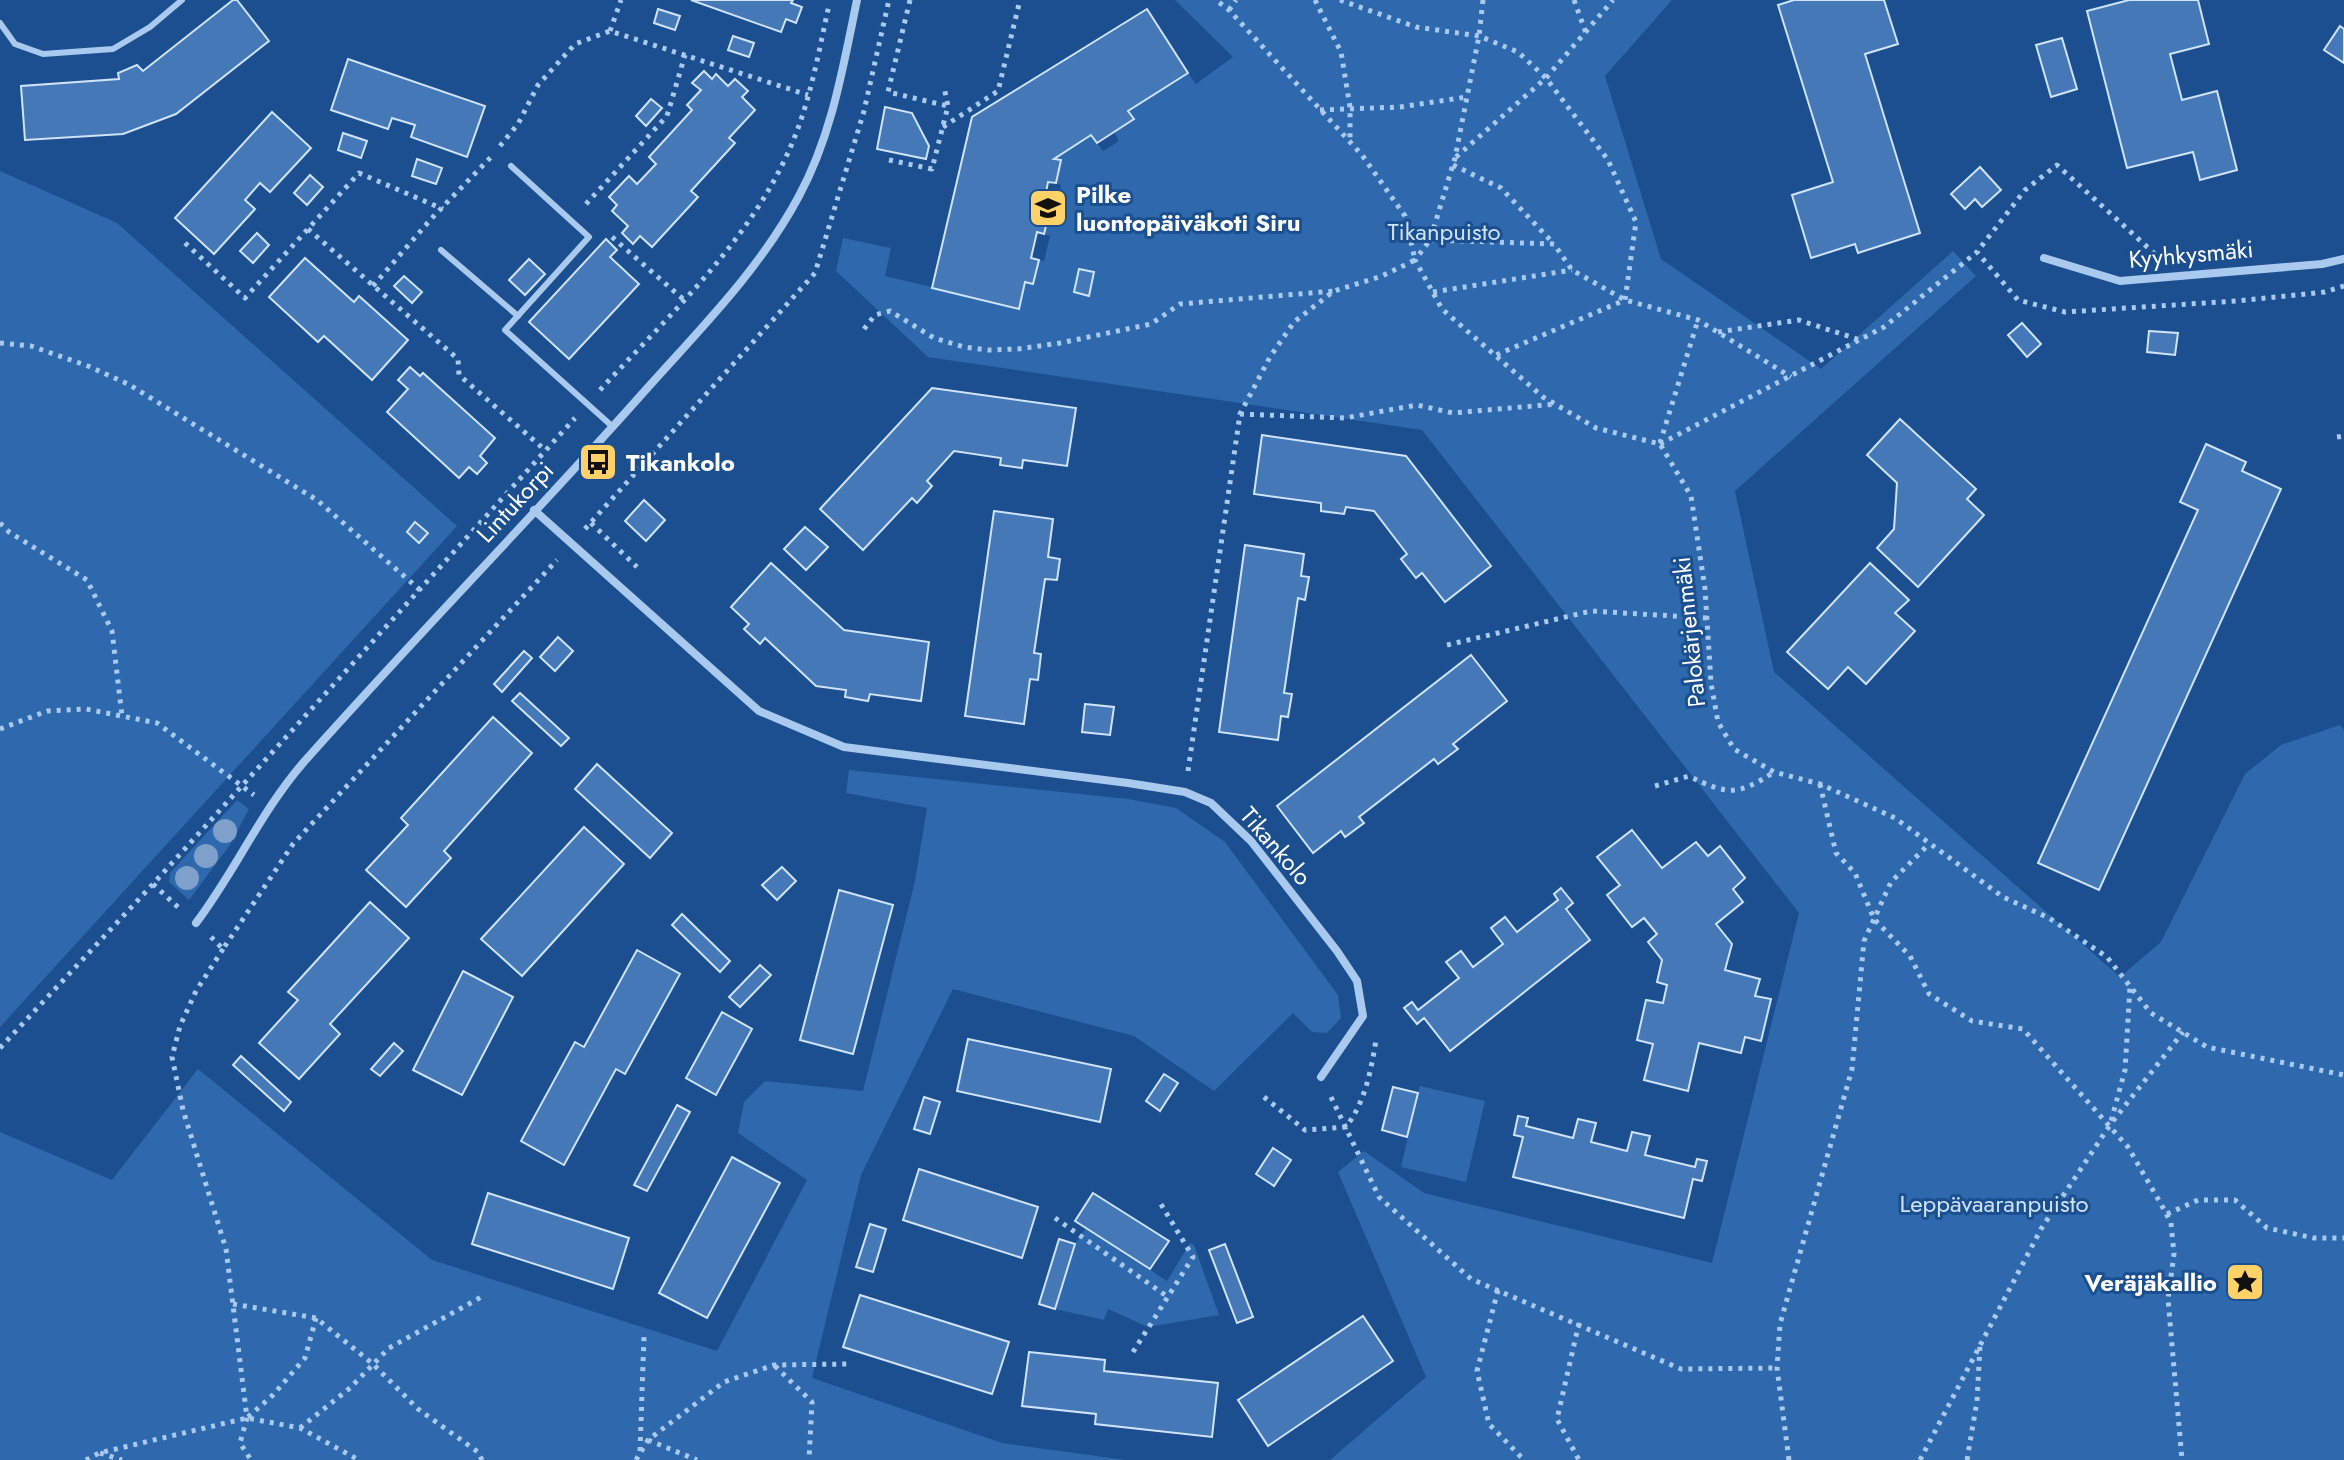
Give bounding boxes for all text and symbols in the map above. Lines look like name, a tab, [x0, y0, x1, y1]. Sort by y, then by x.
place label: Pilke luontopäiväkoti Siru	[1076, 177, 1301, 240]
school or university icon: Pilke luontopäiväkoti Siru	[1027, 187, 1069, 229]
park label: Tikanpuisto	[1387, 214, 1501, 249]
street label: Kyyhkysmäki	[2127, 231, 2255, 277]
bus stop icon: Tikankolo	[577, 441, 619, 483]
place label: Tikankolo	[626, 445, 735, 480]
street label: Lintukorpi	[468, 454, 562, 550]
street label: Palokärjenmäki	[1664, 555, 1714, 709]
street label: Tikankolo	[1232, 799, 1320, 893]
park label: Leppävaaranpuisto	[1899, 1186, 2089, 1221]
place icon: Veräjäkallio	[2224, 1261, 2266, 1303]
place label: Veräjäkallio	[2083, 1265, 2217, 1300]

